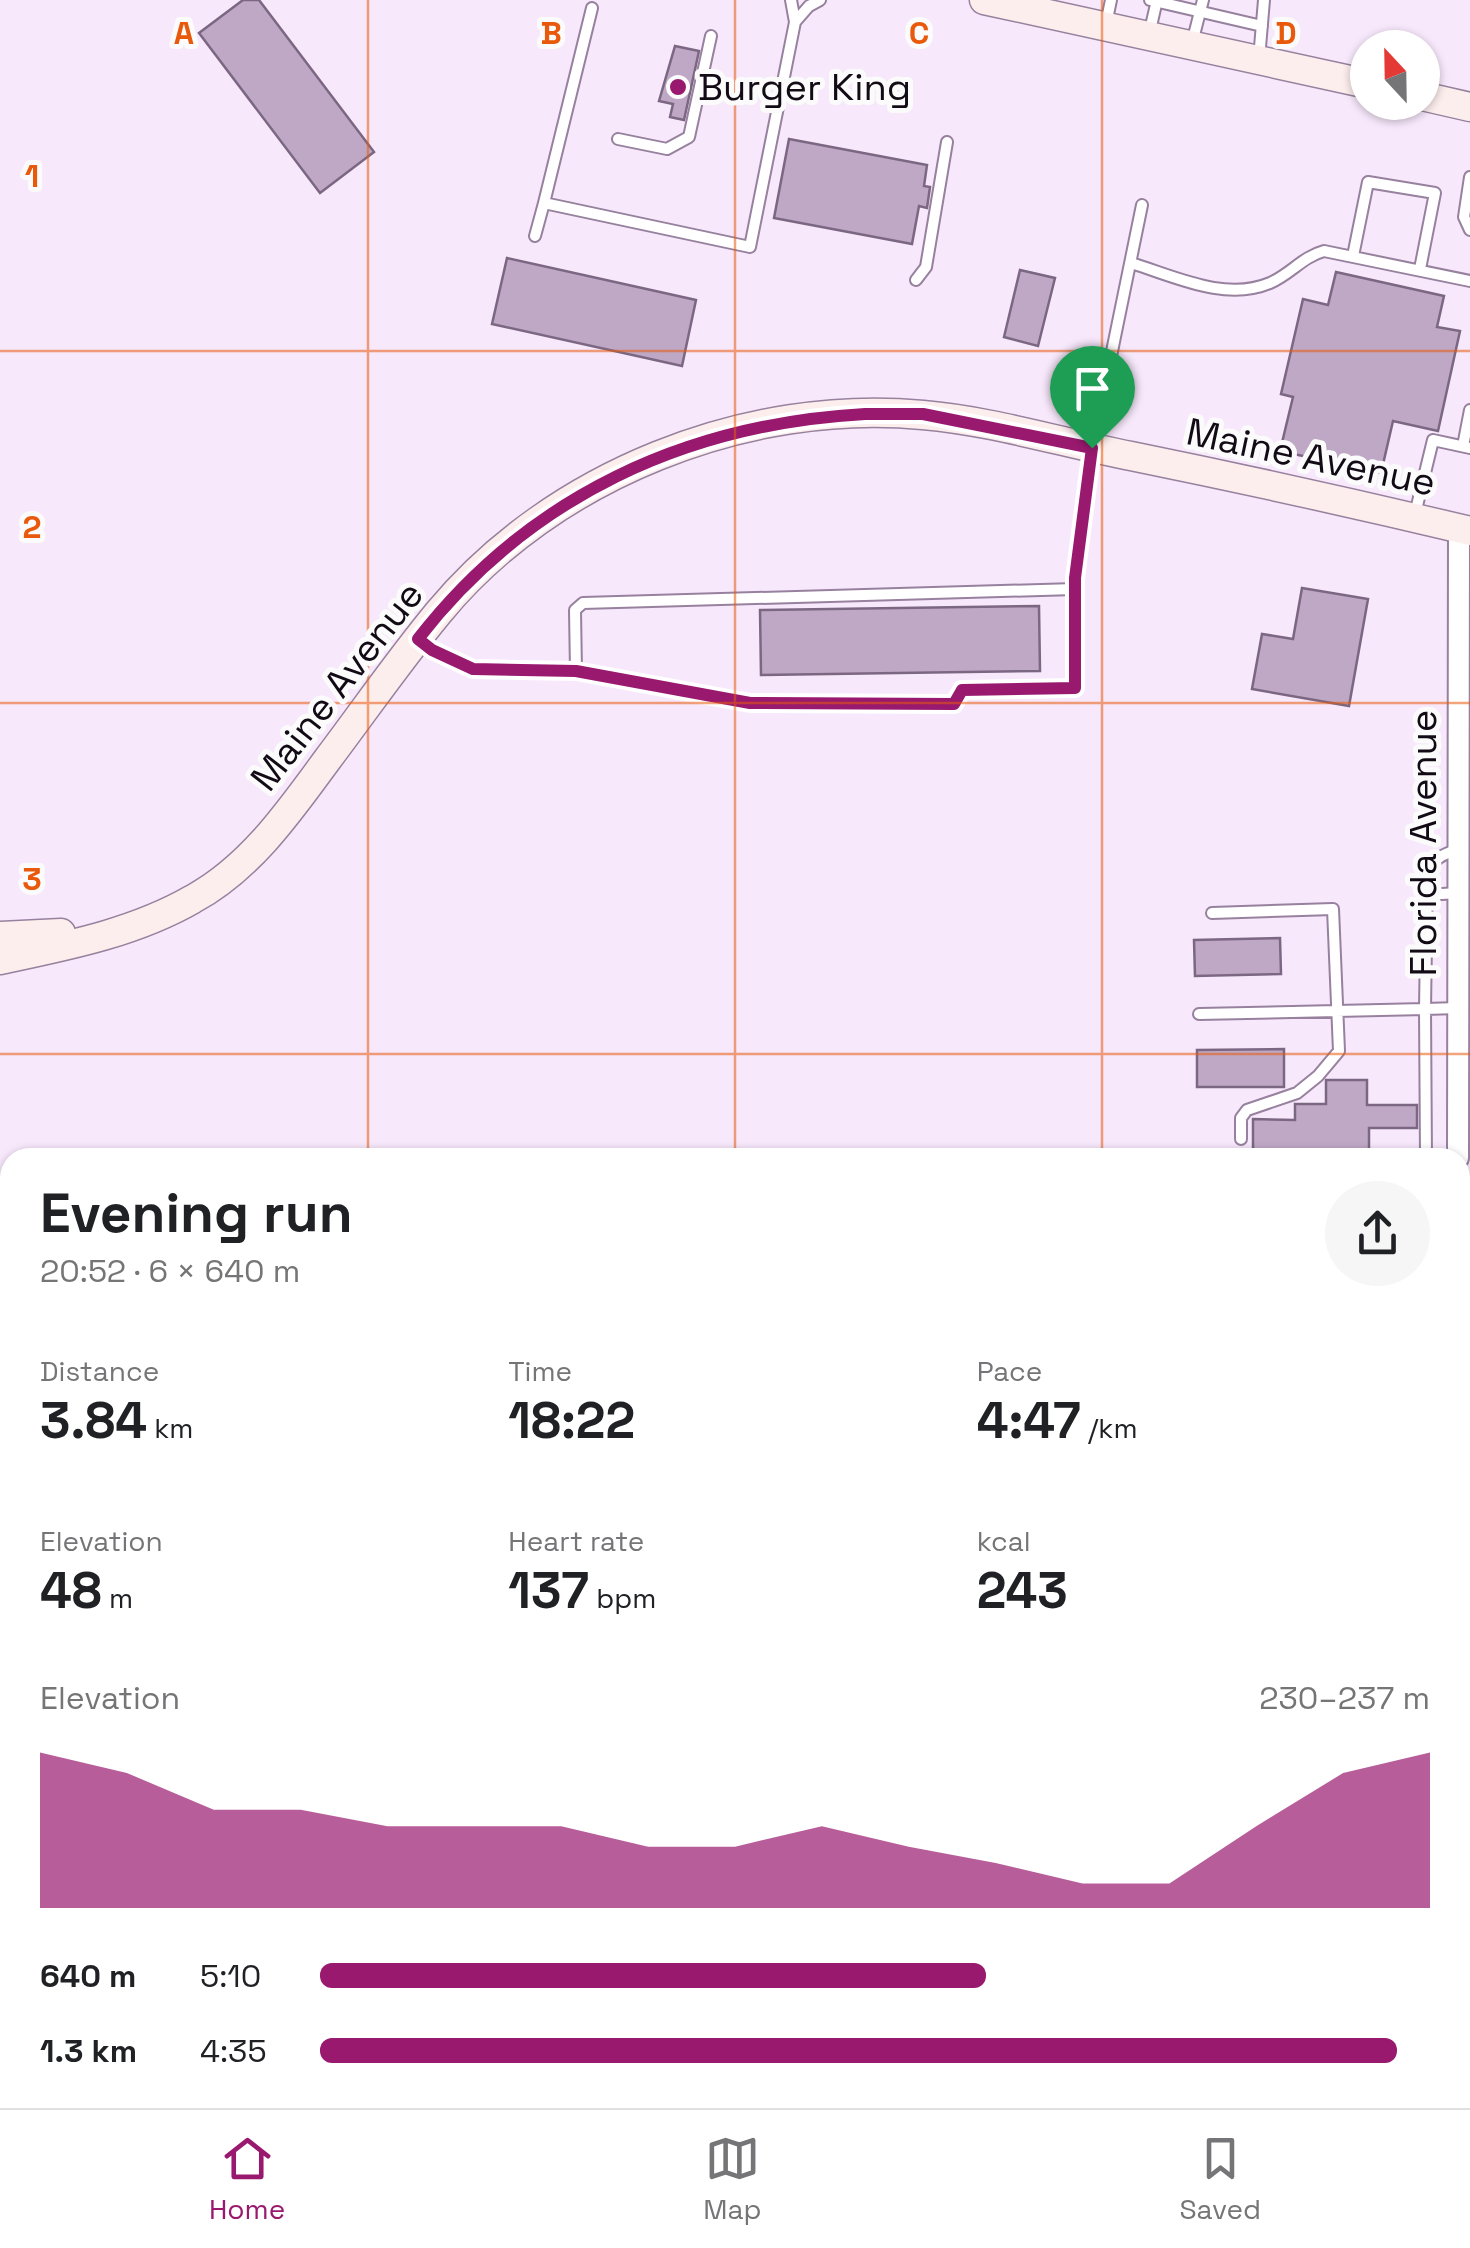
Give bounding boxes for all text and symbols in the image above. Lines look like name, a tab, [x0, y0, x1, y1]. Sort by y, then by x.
text: A	[174, 13, 194, 53]
text: B	[540, 13, 562, 53]
text: C	[909, 13, 929, 53]
text: D	[1275, 13, 1297, 53]
north arrow	[1350, 30, 1440, 120]
map controls	[1350, 30, 1440, 120]
place label: Burger King	[698, 63, 911, 111]
marker: Burger King	[667, 76, 689, 98]
text: 1	[25, 156, 39, 196]
pin	[1050, 346, 1135, 449]
icon: arrive	[1065, 361, 1120, 416]
street label: Maine Avenue	[1182, 407, 1440, 507]
text: 2	[22, 507, 42, 547]
street label: Maine Avenue	[240, 571, 434, 801]
street label: Florida Avenue	[1399, 710, 1447, 976]
text: 3	[22, 859, 42, 899]
text: Evening run	[40, 1178, 353, 1248]
button: share	[1325, 1181, 1430, 1286]
text: 20:52 · 6 × 640 m	[40, 1251, 300, 1291]
text: Distance	[40, 1353, 159, 1389]
text: Time	[508, 1353, 572, 1389]
text: Pace	[977, 1353, 1042, 1389]
text: 3.84	[40, 1389, 147, 1453]
text: 18:22	[508, 1389, 635, 1453]
text: 4:47	[977, 1389, 1081, 1453]
text: km	[147, 1410, 193, 1446]
text: /km	[1081, 1410, 1137, 1446]
text: Elevation	[40, 1523, 163, 1559]
text: Heart rate	[508, 1523, 644, 1559]
text: kcal	[977, 1523, 1031, 1559]
text: 48	[40, 1559, 102, 1623]
text: 137	[508, 1559, 589, 1623]
text: 243	[977, 1559, 1068, 1623]
text: m	[102, 1580, 133, 1616]
text: bpm	[589, 1580, 656, 1616]
text: Elevation	[40, 1678, 180, 1718]
text: 230–237 m	[1259, 1678, 1430, 1718]
text: 640 m	[40, 1956, 136, 1996]
text: 5:10	[200, 1956, 261, 1996]
text: 1.3 km	[40, 2031, 137, 2071]
text: 4:35	[200, 2031, 267, 2071]
tab: Home	[209, 2131, 285, 2227]
tab: Map	[703, 2131, 762, 2227]
tab: Saved	[1179, 2131, 1261, 2227]

